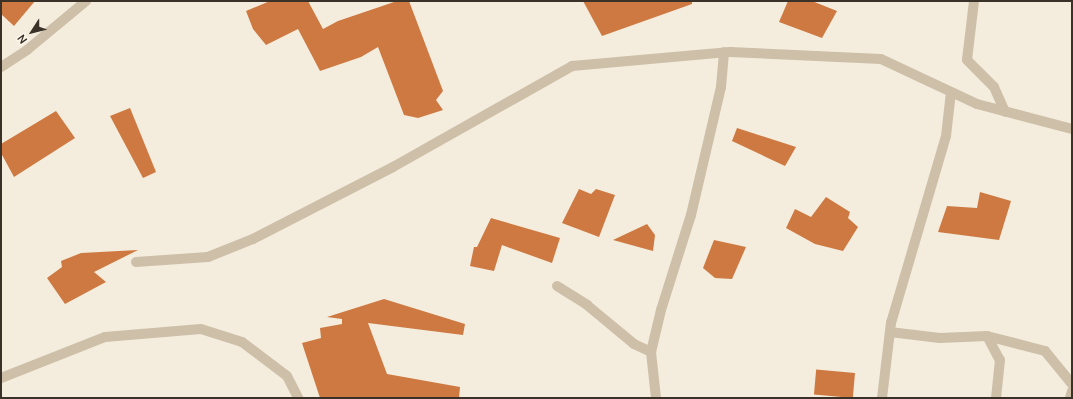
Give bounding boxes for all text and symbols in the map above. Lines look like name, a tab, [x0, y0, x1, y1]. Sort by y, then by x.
north arrow	[12, 12, 52, 52]
text: N	[13, 32, 30, 47]

